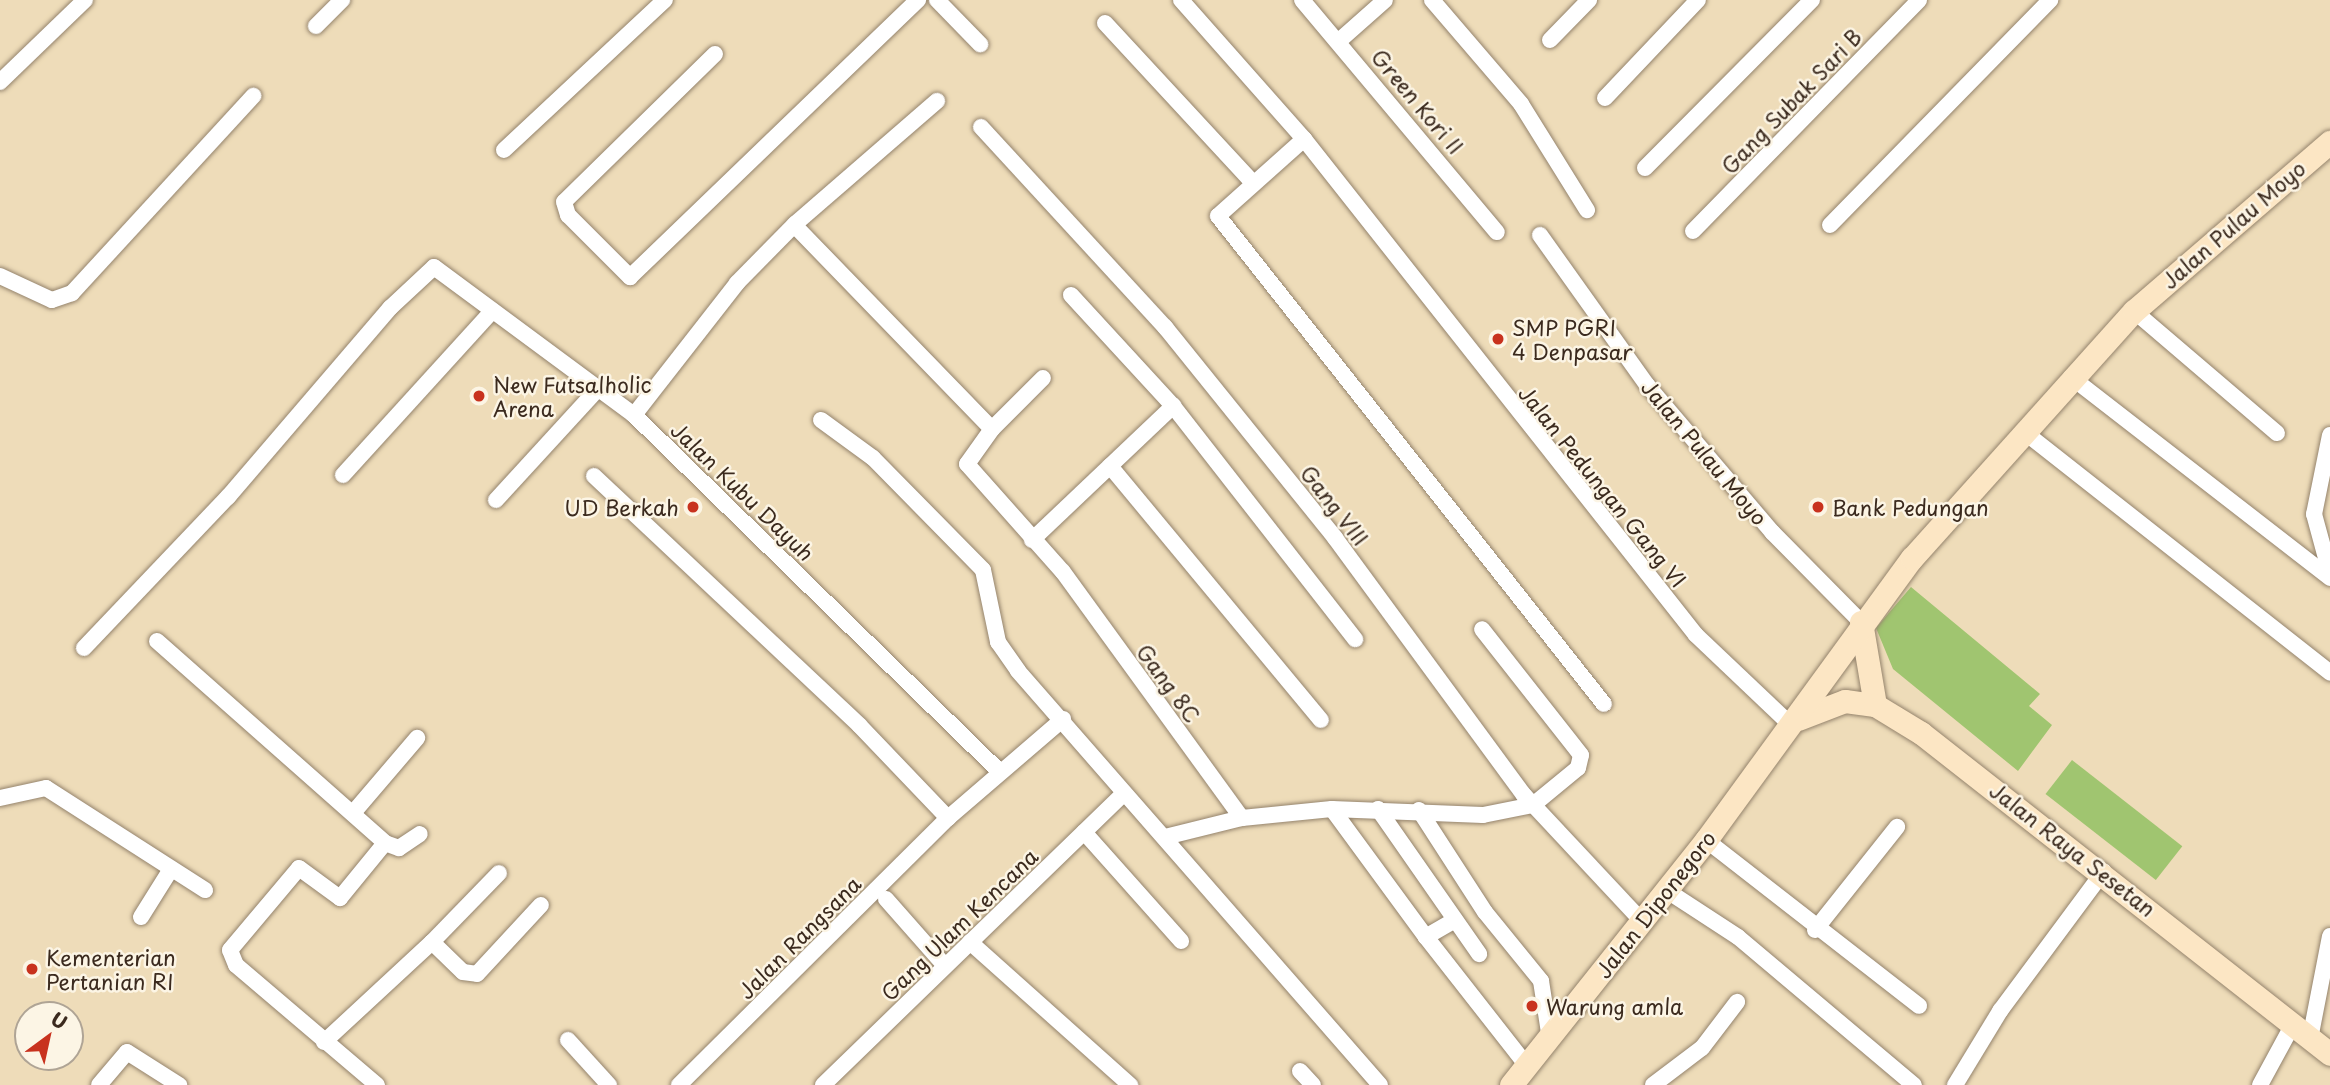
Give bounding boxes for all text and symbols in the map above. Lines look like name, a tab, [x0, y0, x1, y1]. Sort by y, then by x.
street label: Gang Subak Sari B	[1715, 23, 1867, 179]
street label: Green Kori II	[1366, 43, 1470, 159]
street label: Jalan Pulau Moyo	[2156, 154, 2310, 294]
place label: SMP PGRI 4 Denpasar	[1512, 314, 1632, 364]
marker: SMP PGRI 4 Denpasar	[1490, 331, 1506, 347]
place label: New Futsalholic Arena	[493, 371, 652, 421]
street label: Jalan Pulau Moyo	[1637, 374, 1773, 530]
street label: Jalan Pedungan Gang VI	[1514, 380, 1692, 592]
marker: New Futsalholic Arena	[471, 388, 487, 404]
street label: Jalan Kubu Dayuh	[666, 416, 820, 566]
street label: Gang VIII	[1296, 460, 1374, 550]
place label: UD Berkah	[565, 494, 679, 520]
place label: Bank Pedungan	[1832, 494, 1990, 520]
marker: UD Berkah	[685, 499, 701, 515]
marker: Bank Pedungan	[1810, 499, 1826, 515]
street label: Gang 8C	[1132, 639, 1206, 727]
street label: Jalan Raya Sesetan	[1985, 777, 2161, 921]
street label: Jalan Diponegoro	[1590, 825, 1720, 983]
street label: Gang Ulam Kencana	[874, 842, 1044, 1006]
street label: Jalan Rangsana	[732, 870, 866, 1004]
place label: Kementerian Pertanian RI	[46, 944, 176, 994]
marker: Kementerian Pertanian RI	[24, 961, 40, 977]
place label: Warung amla	[1546, 993, 1684, 1019]
marker: Warung amla	[1524, 998, 1540, 1014]
north arrow	[14, 1001, 84, 1071]
text: U	[46, 1004, 73, 1036]

